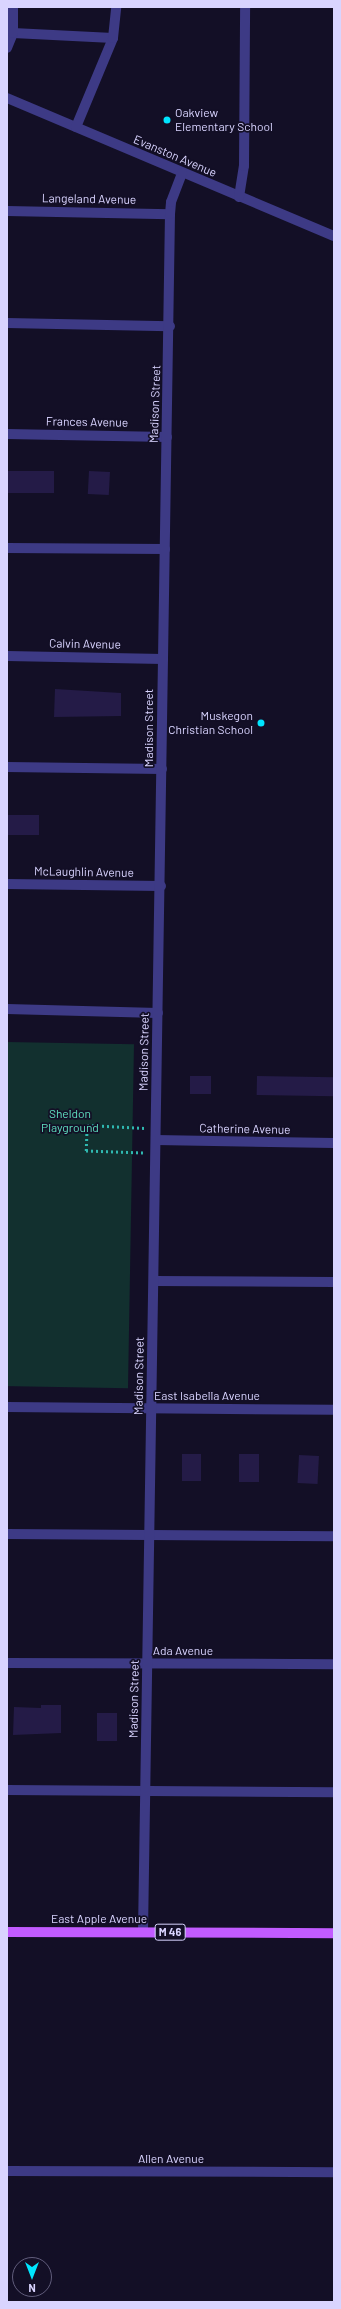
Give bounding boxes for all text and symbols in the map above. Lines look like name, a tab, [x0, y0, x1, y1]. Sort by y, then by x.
place label: Oakview Elementary School	[175, 106, 273, 134]
marker: Oakview Elementary School	[162, 115, 172, 125]
street label: Evanston Avenue	[131, 132, 219, 180]
street label: Langeland Avenue	[42, 191, 136, 207]
street label: Madison Street	[146, 365, 164, 443]
street label: Frances Avenue	[46, 414, 128, 430]
street label: Calvin Avenue	[49, 636, 121, 652]
street label: Madison Street	[142, 689, 156, 767]
place label: Muskegon Christian School	[168, 709, 253, 737]
marker: Muskegon Christian School	[256, 718, 266, 728]
street label: McLaughlin Avenue	[34, 864, 134, 880]
street label: Madison Street	[136, 1013, 152, 1091]
park label: Sheldon Playground	[41, 1107, 99, 1135]
street label: Catherine Avenue	[199, 1121, 291, 1137]
street label: Madison Street	[131, 1337, 147, 1415]
street label: East Isabella Avenue	[154, 1389, 260, 1403]
street label: Ada Avenue	[153, 1644, 213, 1658]
street label: Madison Street	[126, 1660, 142, 1738]
street label: East Apple Avenue	[51, 1912, 147, 1926]
road number: M 46	[154, 1923, 186, 1941]
street label: Allen Avenue	[138, 2152, 204, 2166]
north arrow	[12, 2257, 52, 2297]
text: N	[28, 2282, 36, 2295]

